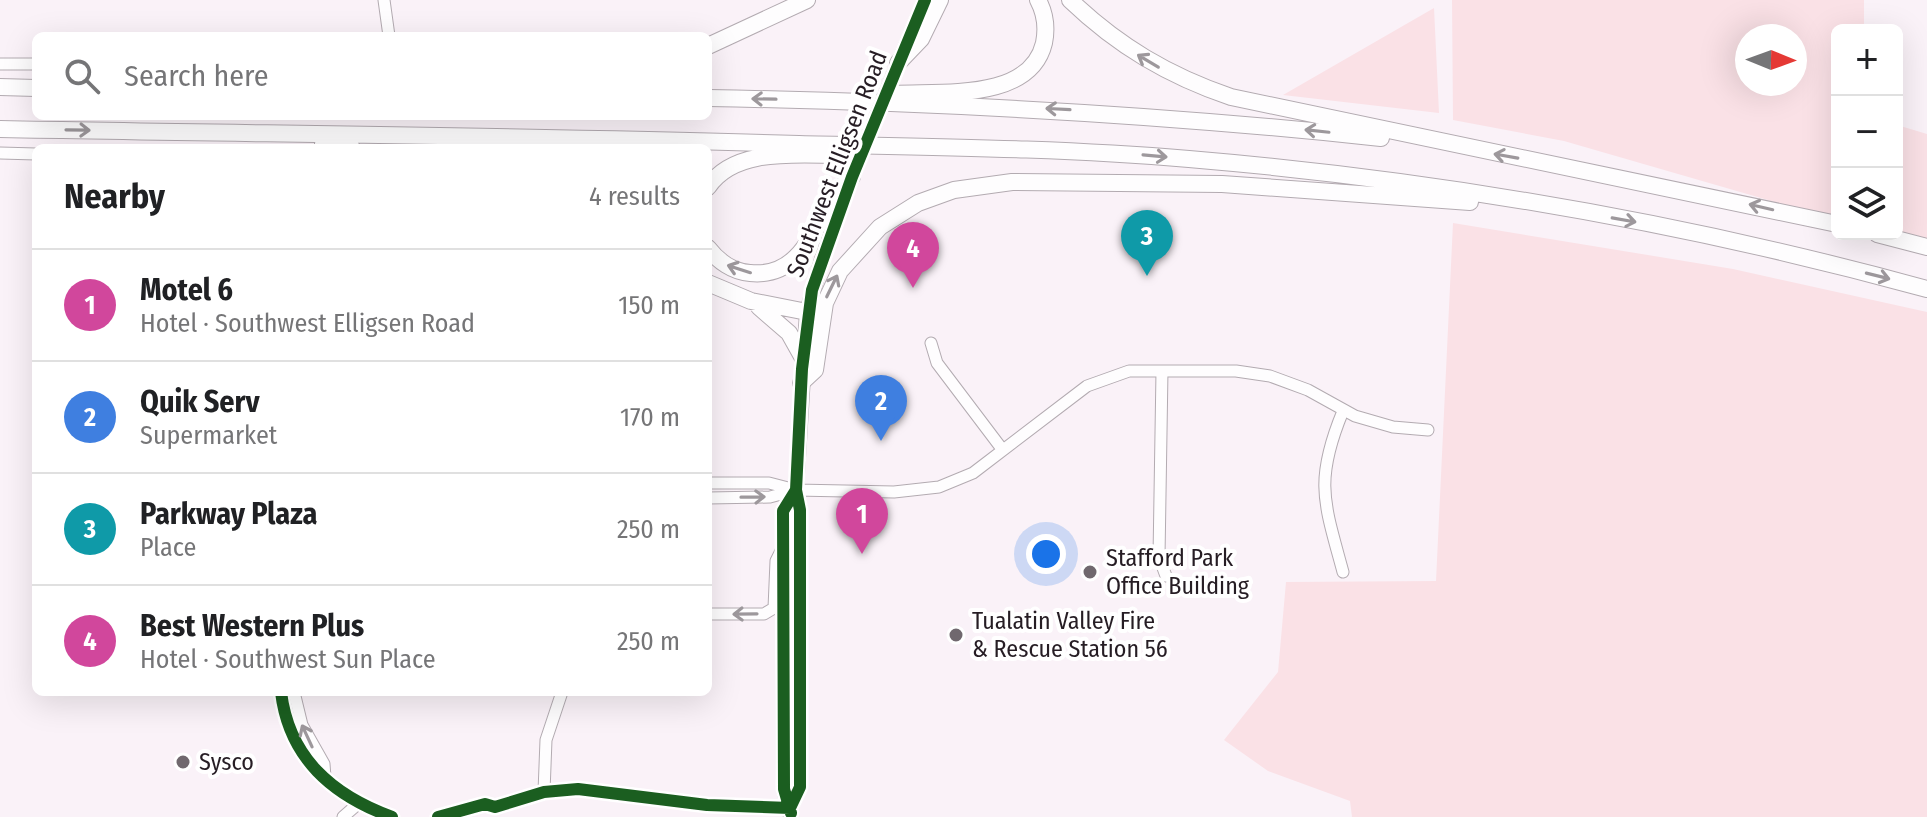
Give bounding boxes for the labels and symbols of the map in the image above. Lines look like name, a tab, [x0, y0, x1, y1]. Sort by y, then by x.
north arrow	[1735, 24, 1807, 96]
street label: Southwest Elligsen Road	[781, 47, 893, 281]
one-way arrow	[1137, 52, 1160, 68]
one-way arrow	[751, 91, 778, 107]
one-way arrow	[1045, 102, 1072, 117]
one-way arrow	[64, 123, 91, 138]
one-way arrow	[1304, 124, 1331, 139]
one-way arrow	[1494, 147, 1519, 162]
one-way arrow	[1141, 149, 1168, 164]
one-way arrow	[1749, 198, 1774, 213]
pin: 3	[1121, 210, 1173, 276]
one-way arrow	[1611, 213, 1637, 228]
pin: 4	[887, 222, 939, 288]
one-way arrow	[727, 261, 752, 275]
one-way arrow	[1865, 269, 1891, 284]
one-way arrow	[825, 275, 840, 299]
pin: 2	[855, 375, 907, 441]
pin: 1	[836, 488, 888, 554]
one-way arrow	[739, 490, 766, 505]
your location	[1026, 534, 1066, 574]
place label: Stafford Park Office Building	[1106, 544, 1250, 600]
marker: Stafford Park Office Building	[1081, 563, 1099, 581]
one-way arrow	[732, 606, 759, 622]
place label: Tualatin Valley Fire & Rescue Station 56	[972, 607, 1168, 663]
marker: Tualatin Valley Fire & Rescue Station 56	[947, 626, 965, 644]
one-way arrow	[299, 724, 314, 748]
place label: Sysco	[199, 748, 254, 776]
marker: Sysco	[174, 753, 192, 771]

